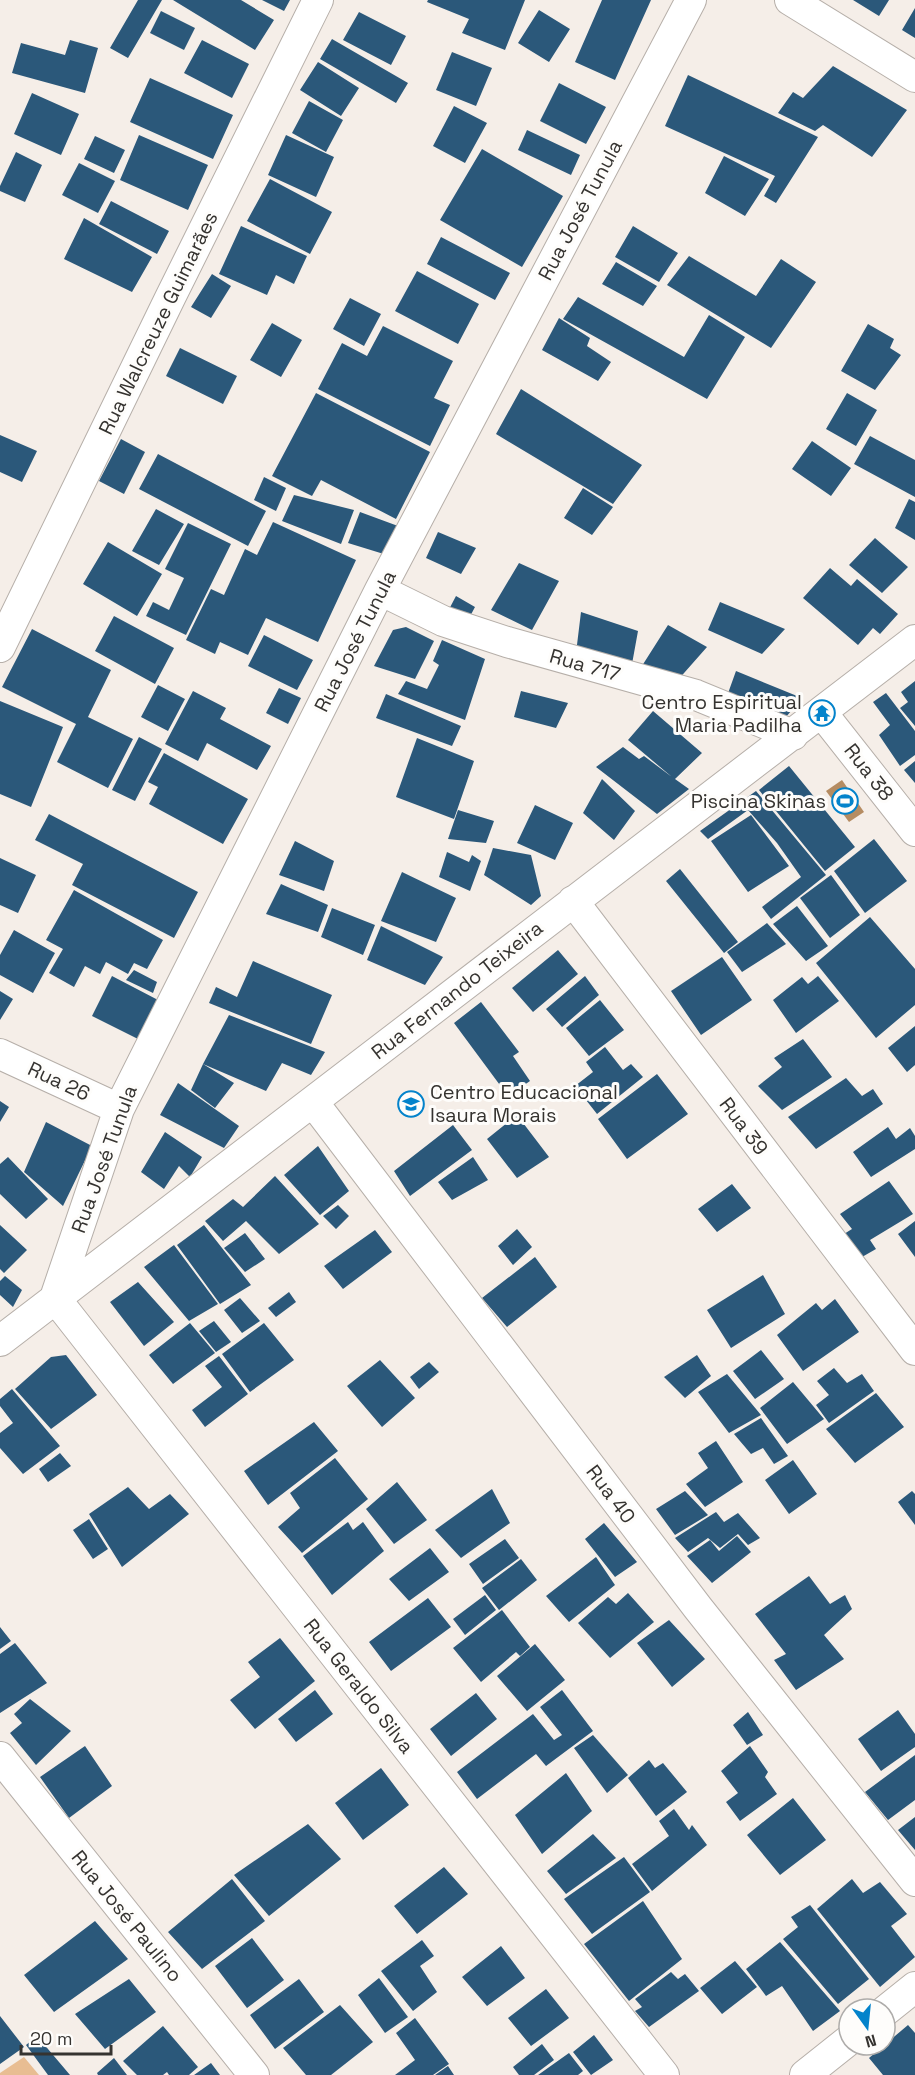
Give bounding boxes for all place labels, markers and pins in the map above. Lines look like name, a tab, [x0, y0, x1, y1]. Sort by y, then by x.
place label: Centro Espiritual Maria Padilha	[642, 689, 802, 738]
temple icon: Centro Espiritual Maria Padilha	[807, 698, 837, 728]
sports icon: Piscina Skinas	[830, 786, 860, 816]
place label: Piscina Skinas	[691, 788, 826, 814]
place label: Centro Educacional Isaura Morais	[430, 1079, 618, 1128]
school or university icon: Centro Educacional Isaura Morais	[396, 1089, 426, 1119]

